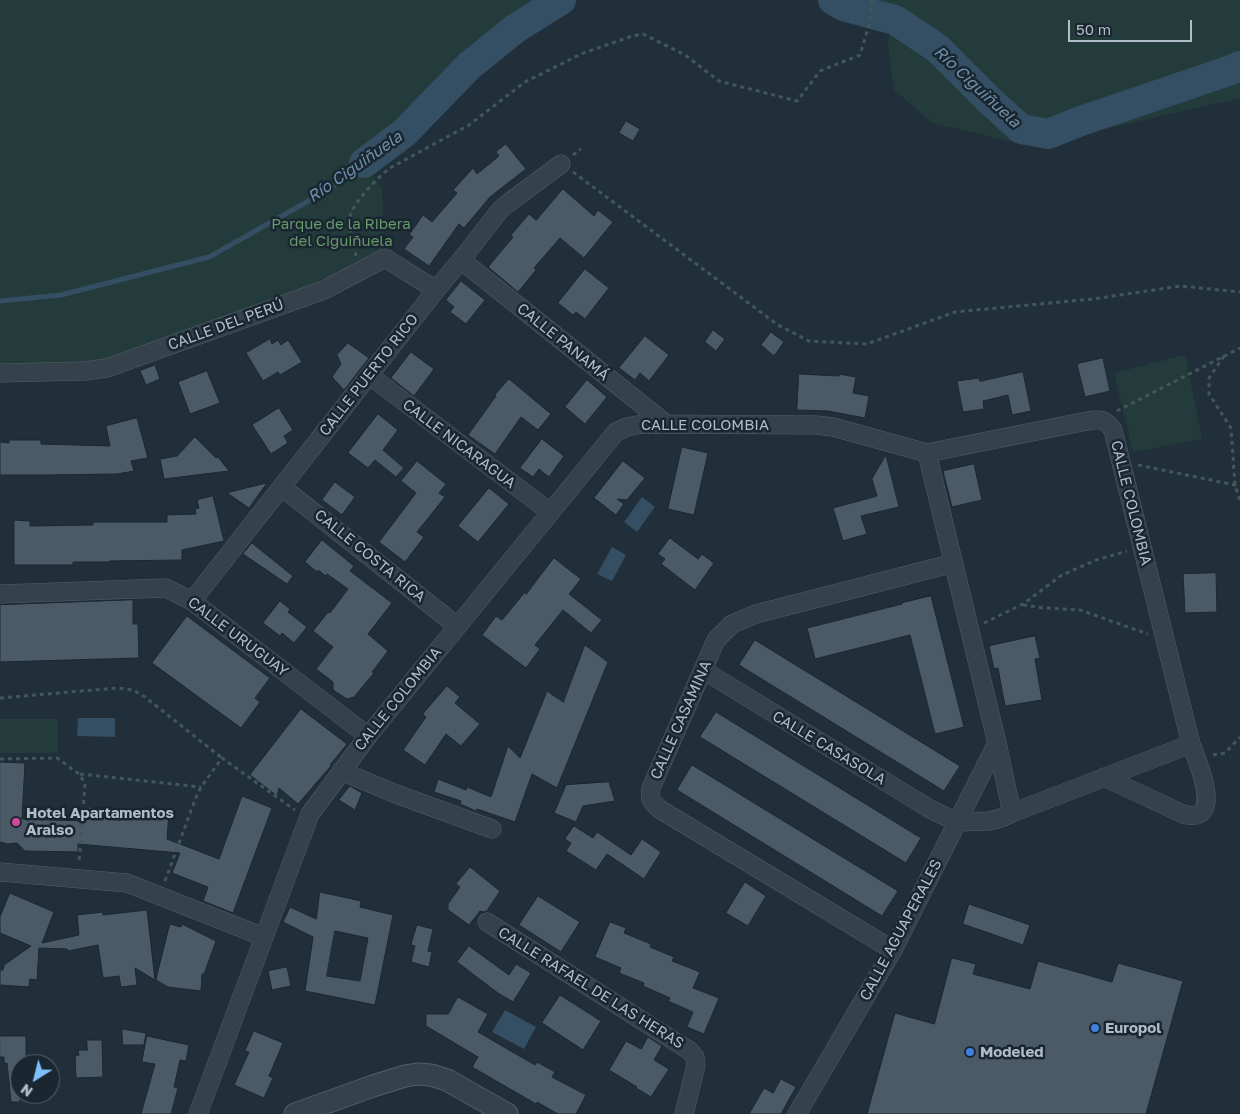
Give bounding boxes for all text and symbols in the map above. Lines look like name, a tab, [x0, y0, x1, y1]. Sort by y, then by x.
scale bar	[1070, 10, 1194, 42]
text: 50 m	[1076, 20, 1111, 38]
water label: Río Ciguiñuela	[930, 42, 1024, 132]
water label: Río Ciguiñuela	[304, 127, 406, 207]
park label: Parque de la Ribera del Ciguiñuela	[271, 215, 411, 250]
street label: CALLE DEL PERÚ	[166, 296, 286, 354]
street label: CALLE PANAMÁ	[513, 299, 613, 385]
street label: CALLE PUERTO RICO	[316, 310, 422, 440]
street label: CALLE NICARAGUA	[399, 396, 519, 492]
street label: CALLE COLOMBIA	[641, 416, 769, 434]
street label: CALLE COLOMBIA	[1107, 439, 1155, 567]
street label: CALLE COSTA RICA	[311, 506, 429, 606]
street label: CALLE URUGUAY	[184, 593, 292, 681]
street label: CALLE COLOMBIA	[351, 644, 445, 754]
street label: CALLE CASAMINA	[647, 658, 715, 782]
street label: CALLE CASASOLA	[769, 707, 889, 789]
place label: Hotel Apartamentos Aralso	[26, 804, 174, 839]
marker: Hotel Apartamentos Aralso	[10, 816, 22, 828]
street label: CALLE AGUAPERALES	[856, 856, 946, 1004]
street label: CALLE RAFAEL DE LAS HERAS	[495, 923, 687, 1053]
place label: Europol	[1105, 1019, 1161, 1037]
marker: Europol	[1089, 1022, 1101, 1034]
place label: Modeled	[980, 1043, 1043, 1061]
marker: Modeled	[964, 1046, 976, 1058]
north arrow	[10, 1054, 60, 1104]
text: N	[17, 1081, 36, 1101]

